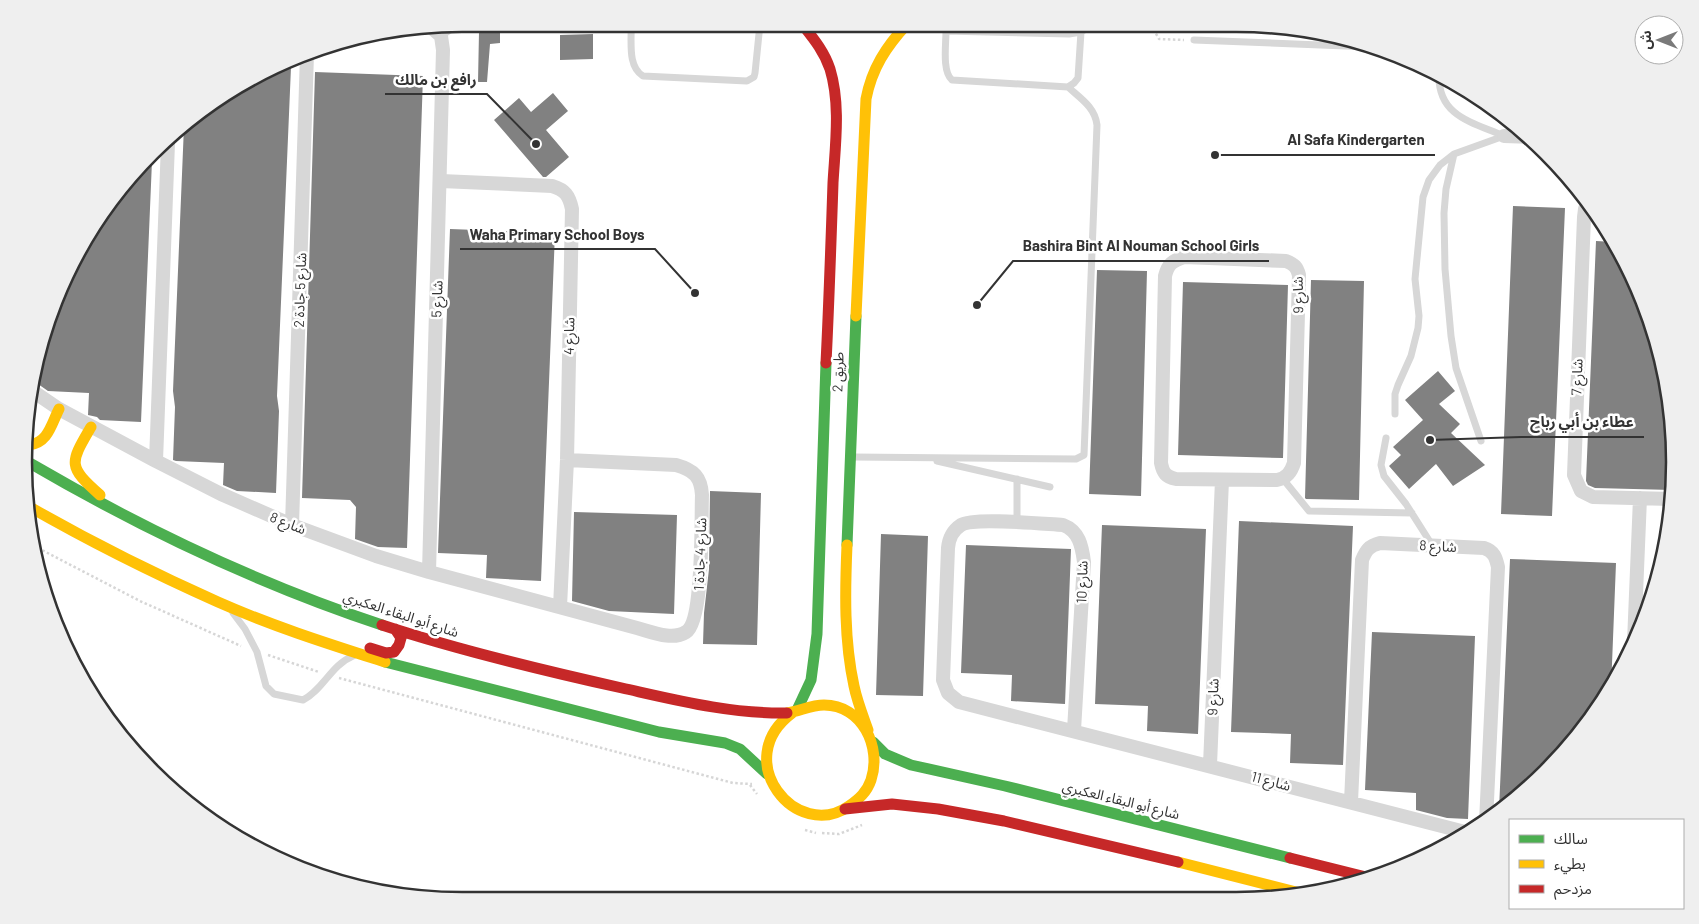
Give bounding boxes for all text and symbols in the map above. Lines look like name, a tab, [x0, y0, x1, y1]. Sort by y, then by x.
north arrow	[1634, 15, 1684, 65]
text: ش	[1637, 30, 1654, 50]
callout: رافع بن مالك	[385, 64, 487, 94]
text: رافع بن مالك	[395, 70, 477, 91]
callout: Al Safa Kindergarten	[1278, 125, 1435, 155]
text: Al Safa Kindergarten	[1287, 130, 1425, 148]
callout: Waha Primary School Boys	[460, 219, 655, 249]
text: Waha Primary School Boys	[469, 225, 645, 243]
callout: Bashira Bint Al Nouman School Girls	[1013, 231, 1269, 261]
text: Bashira Bint Al Nouman School Girls	[1023, 236, 1260, 254]
street label: شارع 5 جادة 2	[290, 252, 312, 328]
street label: شارع 9	[1289, 276, 1309, 314]
street label: شارع 5	[427, 280, 449, 318]
street label: شارع 4	[560, 317, 580, 355]
street label: طريق 2	[828, 351, 849, 393]
street label: شارع 7	[1567, 358, 1589, 396]
callout: عطاء بن أبي رباح	[1521, 407, 1644, 437]
text: عطاء بن أبي رباح	[1530, 412, 1634, 433]
street label: شارع 8	[267, 508, 309, 540]
street label: شارع 4 جادة 1	[690, 517, 712, 591]
street label: شارع 8	[1419, 536, 1457, 558]
street label: شارع 10	[1072, 560, 1094, 604]
street label: شارع أبو البقاء العكبري	[340, 587, 461, 643]
street label: شارع 9	[1203, 678, 1225, 716]
street label: شارع 11	[1249, 767, 1293, 797]
street label: شارع أبو البقاء العكبري	[1060, 777, 1182, 825]
legend	[1509, 819, 1684, 909]
text: سالك	[1554, 829, 1588, 847]
text: بطيء	[1554, 854, 1586, 875]
text: مزدحم	[1554, 879, 1592, 900]

